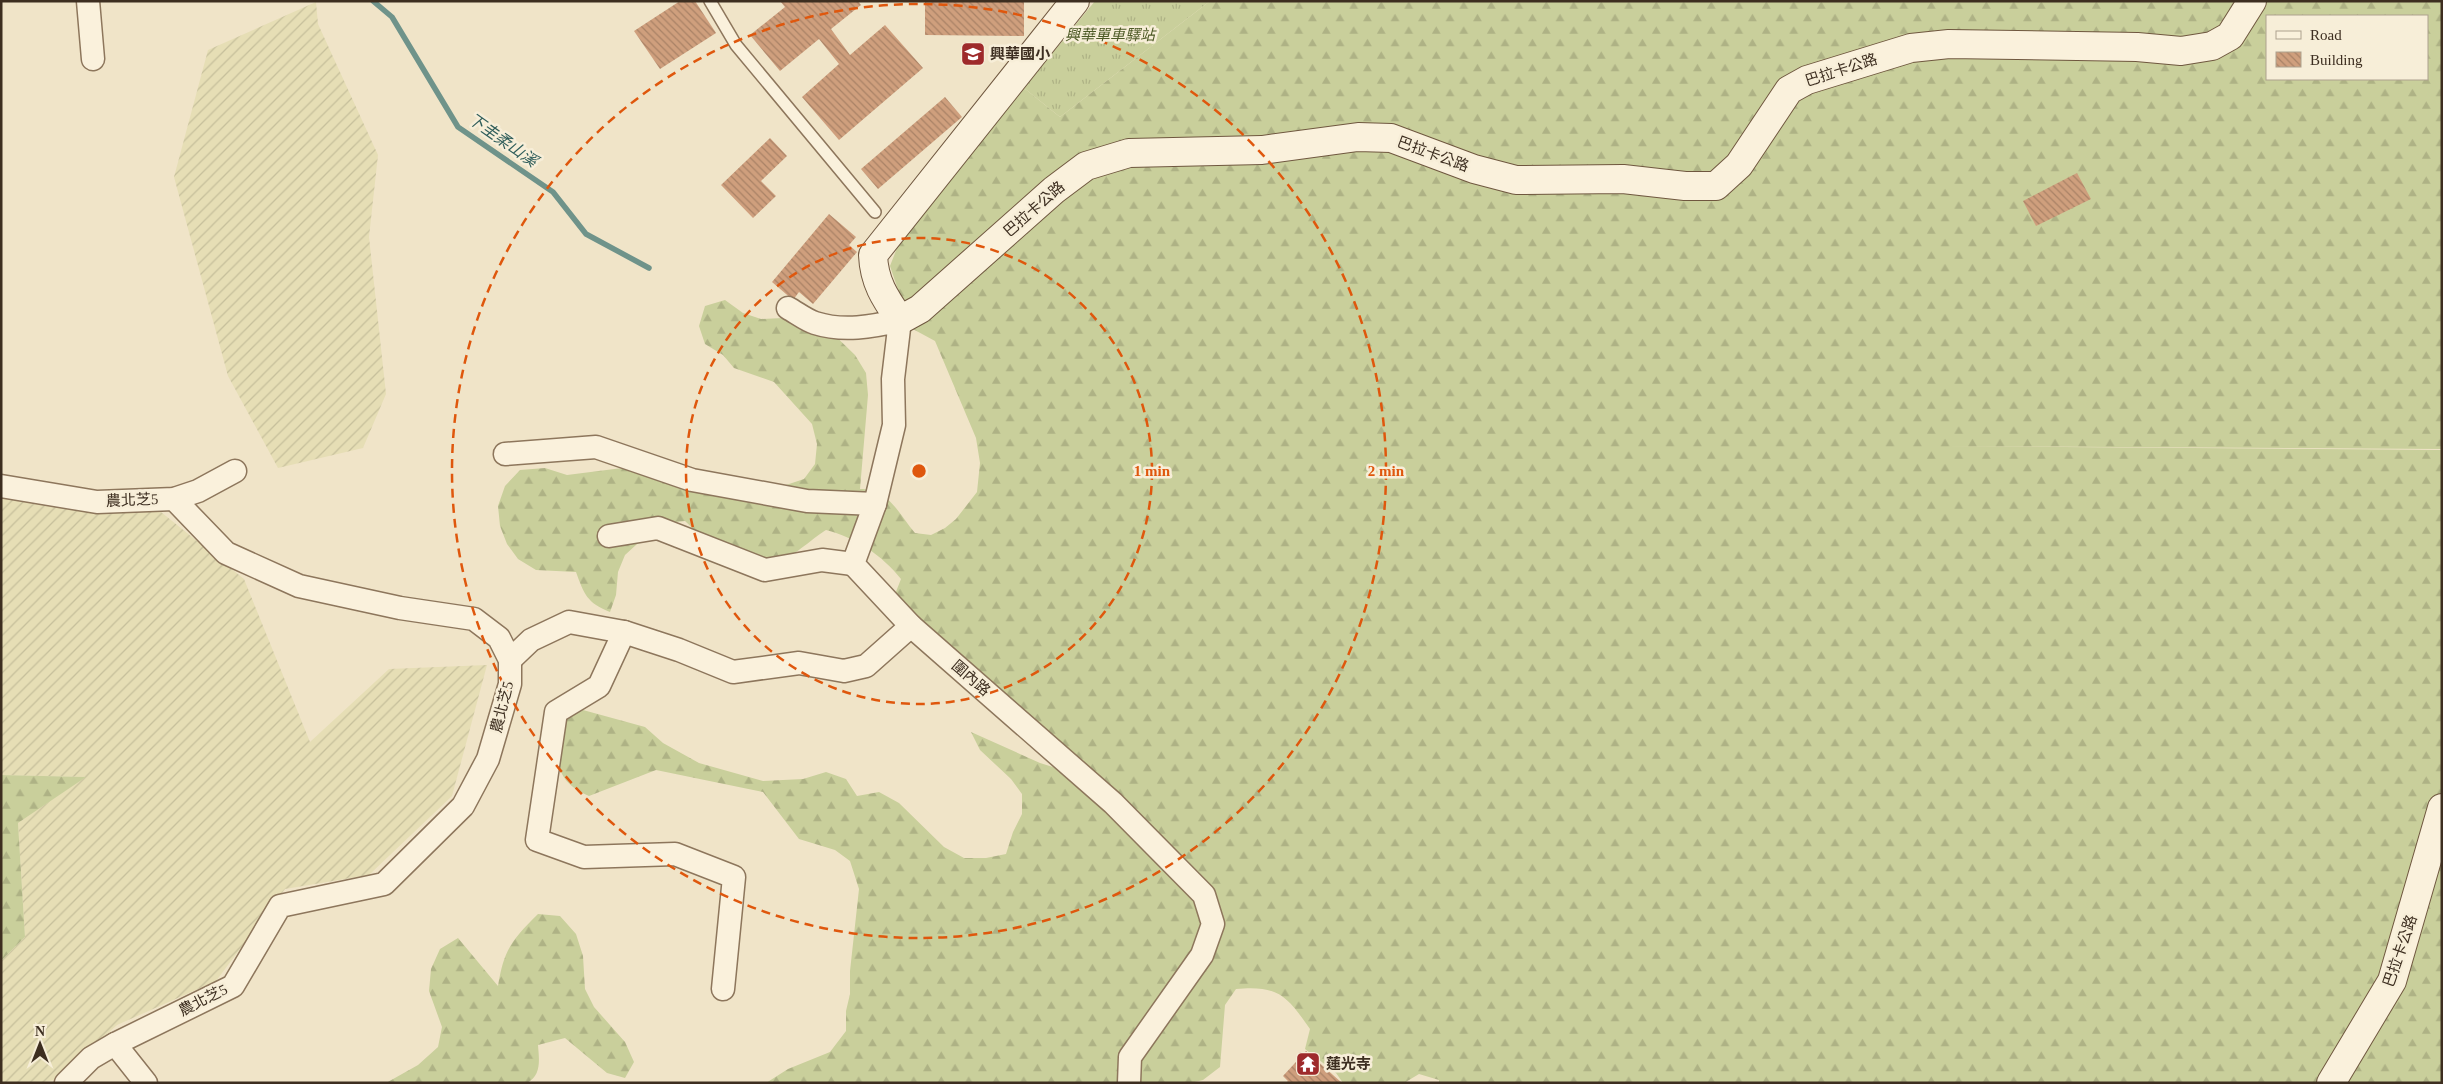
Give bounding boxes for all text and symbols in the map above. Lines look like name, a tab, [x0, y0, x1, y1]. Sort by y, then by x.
legend	[2266, 15, 2428, 80]
park label: 興華單車驛站	[1065, 27, 1157, 43]
text: Road	[2310, 27, 2342, 43]
school or university icon: 興華國小	[960, 41, 986, 67]
place label: 興華國小	[990, 46, 1051, 62]
street label: 巴拉卡公路	[1803, 50, 1879, 89]
text: Building	[2310, 52, 2363, 68]
water label: 下圭柔山溪	[465, 110, 542, 171]
street label: 巴拉卡公路	[1395, 133, 1471, 174]
street label: 巴拉卡公路	[1000, 178, 1068, 240]
centre of rings	[910, 462, 928, 480]
text: 1 min	[1134, 463, 1171, 479]
text: 2 min	[1368, 463, 1405, 479]
street label: 農北芝5	[105, 490, 159, 509]
street label: 圍內路	[949, 657, 993, 699]
street label: 農北芝5	[487, 679, 516, 734]
street label: 巴拉卡公路	[2379, 913, 2420, 989]
street label: 農北芝5	[176, 980, 230, 1019]
north arrow	[15, 1019, 65, 1069]
text: N	[35, 1024, 45, 1039]
temple icon: 蓮光寺	[1295, 1051, 1321, 1077]
place label: 蓮光寺	[1326, 1056, 1371, 1072]

